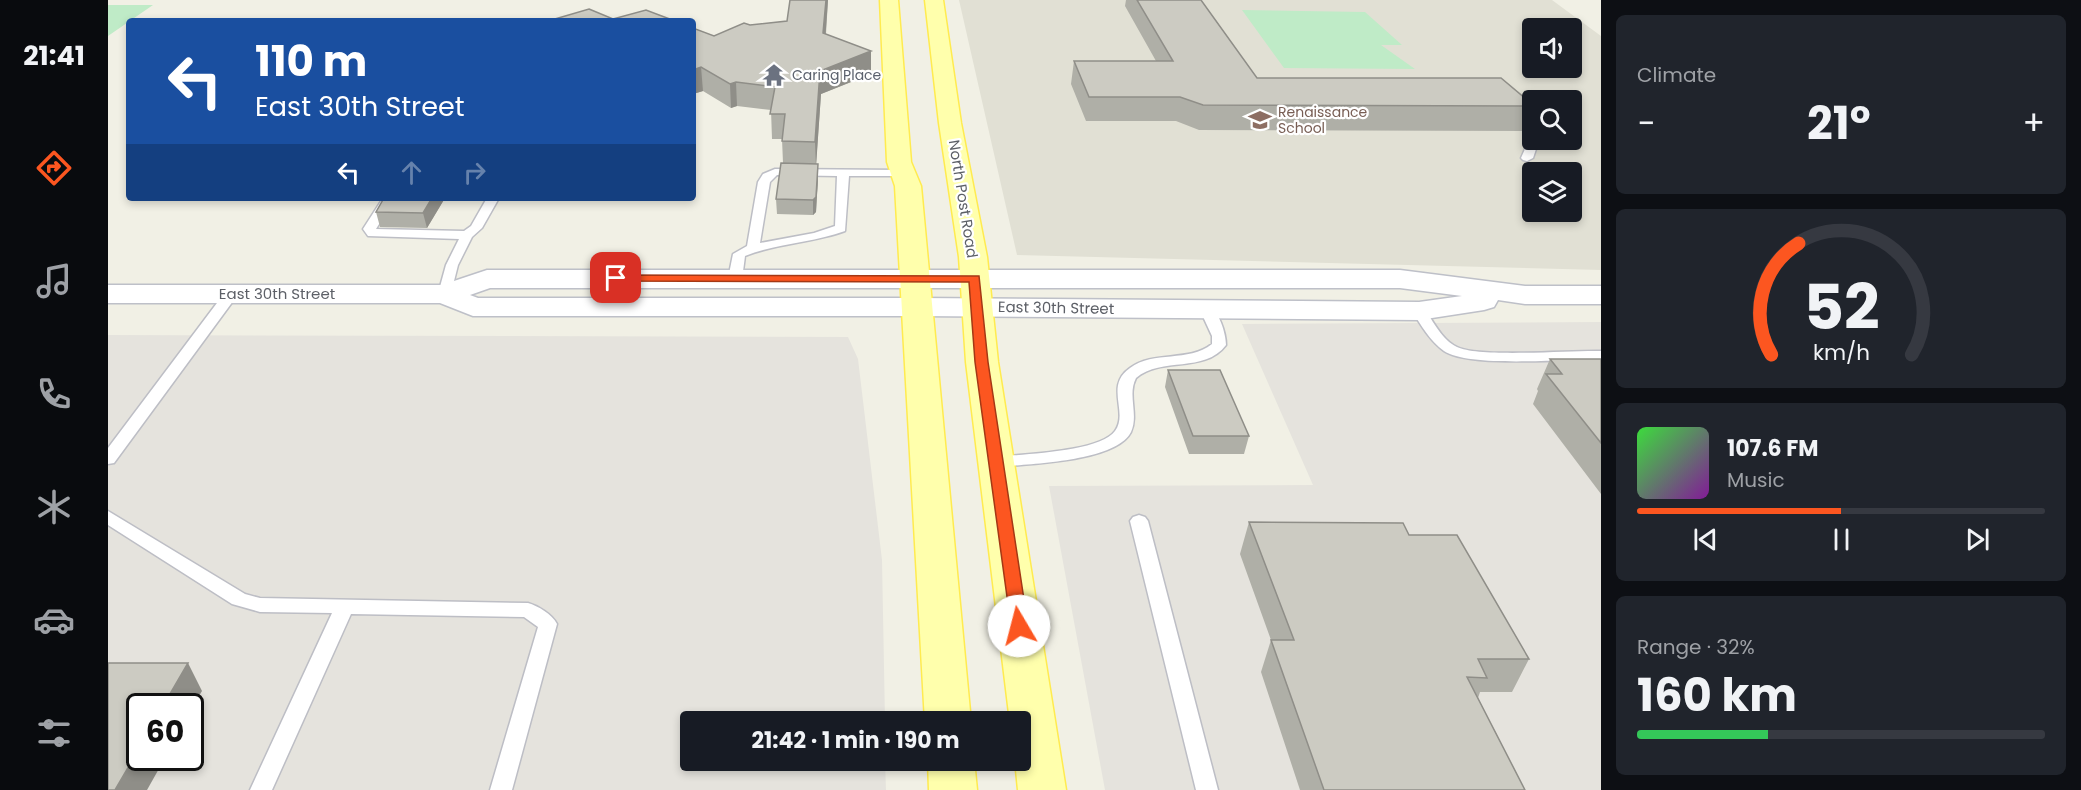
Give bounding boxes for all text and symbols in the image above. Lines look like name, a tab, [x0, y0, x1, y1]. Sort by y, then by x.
map controls	[1522, 18, 1582, 222]
button: sound	[1522, 18, 1582, 78]
text: 110 m	[255, 32, 367, 91]
text: 21:41	[23, 37, 85, 74]
icon: left	[156, 42, 234, 120]
text: Climate	[1637, 61, 1716, 89]
temple icon: Caring Place	[761, 62, 787, 88]
place label: Caring Place	[792, 65, 882, 85]
text: East 30th Street	[255, 88, 464, 125]
button: search	[1522, 90, 1582, 150]
text: 21°	[1807, 92, 1871, 155]
text: −	[1637, 100, 1655, 147]
text: +	[2022, 100, 2045, 147]
place label: Renaissance School	[1278, 102, 1368, 138]
school or university icon: Renaissance School	[1247, 107, 1273, 133]
street label: North Post Road	[944, 138, 983, 260]
icon: directions	[33, 147, 75, 189]
icon: left	[332, 156, 365, 189]
icon: ahead	[395, 156, 428, 189]
icon: right	[458, 156, 491, 189]
button: layers	[1522, 162, 1582, 222]
pin	[590, 252, 641, 303]
icon: music	[33, 260, 75, 302]
icon: arrive	[599, 261, 632, 294]
text: 52	[1803, 263, 1879, 351]
street label: East 30th Street	[219, 283, 335, 304]
street label: East 30th Street	[998, 296, 1114, 319]
text: km/h	[1812, 338, 1870, 369]
icon: phone	[33, 373, 75, 415]
text: 107.6 FM	[1727, 433, 1819, 464]
text: Music	[1727, 466, 1785, 494]
icon: climate	[33, 486, 75, 528]
icon: previous	[1689, 523, 1722, 556]
icon: pause	[1825, 523, 1858, 556]
icon: next	[1961, 523, 1994, 556]
position arrow	[987, 594, 1051, 658]
icon: car	[33, 599, 75, 641]
text: Range · 32%	[1637, 633, 1755, 661]
text: 160 km	[1637, 664, 1797, 727]
speed limit sign: 60	[126, 693, 204, 771]
icon: filters	[33, 712, 75, 754]
text: 21:42 · 1 min · 190 m	[751, 725, 960, 756]

